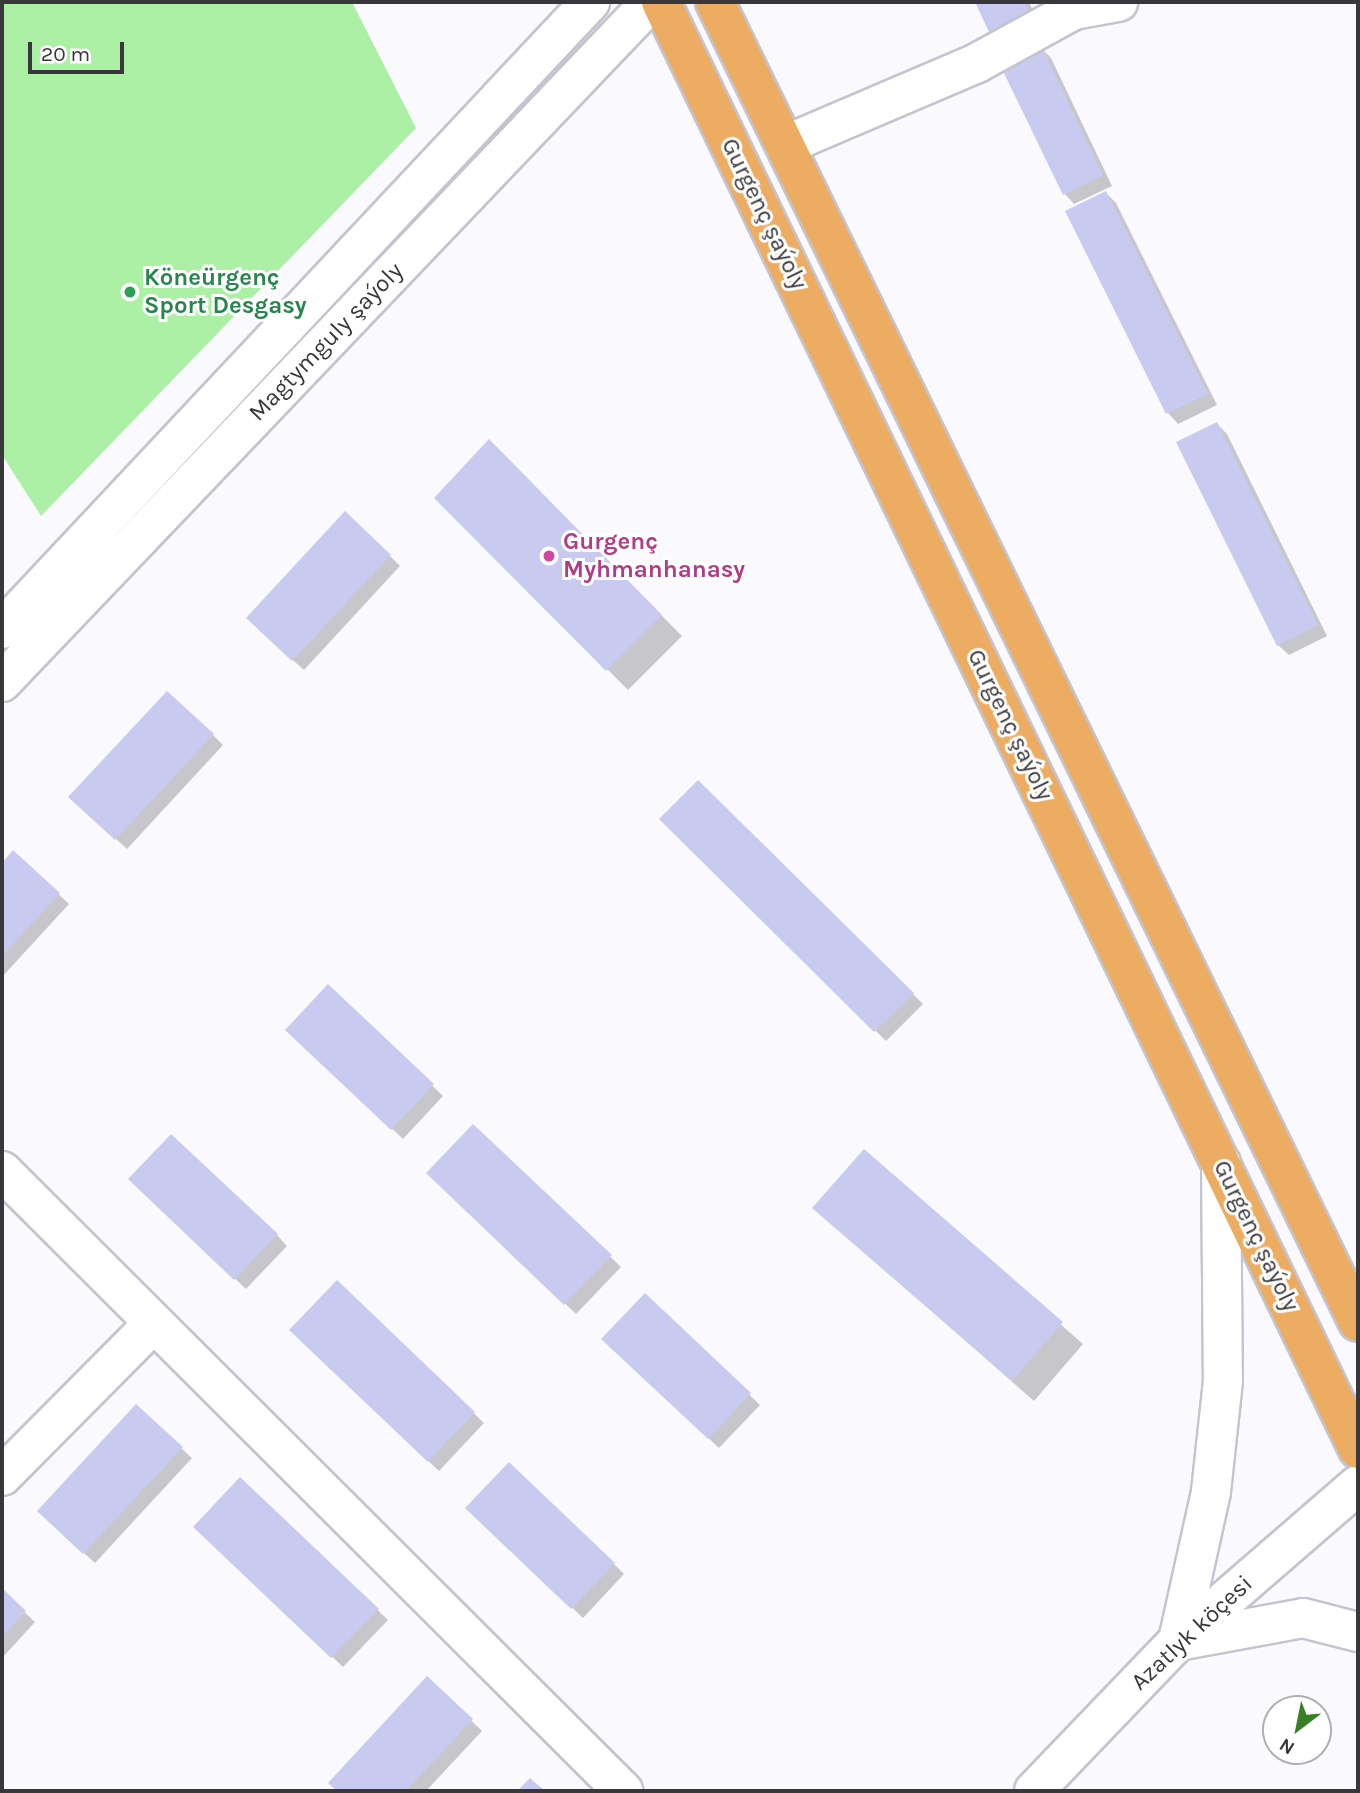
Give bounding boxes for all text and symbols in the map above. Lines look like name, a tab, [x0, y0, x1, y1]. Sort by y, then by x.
scale bar	[32, 28, 128, 72]
text: 20 m	[41, 42, 90, 66]
street label: Gurgenç şaýoly	[715, 134, 813, 294]
street label: Magtymguly şaýoly	[243, 257, 409, 427]
place label: Köneürgenç Sport Desgasy	[144, 264, 307, 320]
marker: Köneürgenç Sport Desgasy	[122, 284, 138, 300]
place label: Gurgenç Myhmanhanasy	[563, 528, 745, 584]
marker: Gurgenç Myhmanhanasy	[541, 548, 557, 564]
street label: Gurgenç şaýoly	[961, 645, 1059, 805]
street label: Gurgenç şaýoly	[1207, 1156, 1305, 1316]
street label: Azatlyk köçesi	[1125, 1569, 1259, 1697]
north arrow	[1262, 1695, 1332, 1765]
text: N	[1275, 1733, 1299, 1759]

